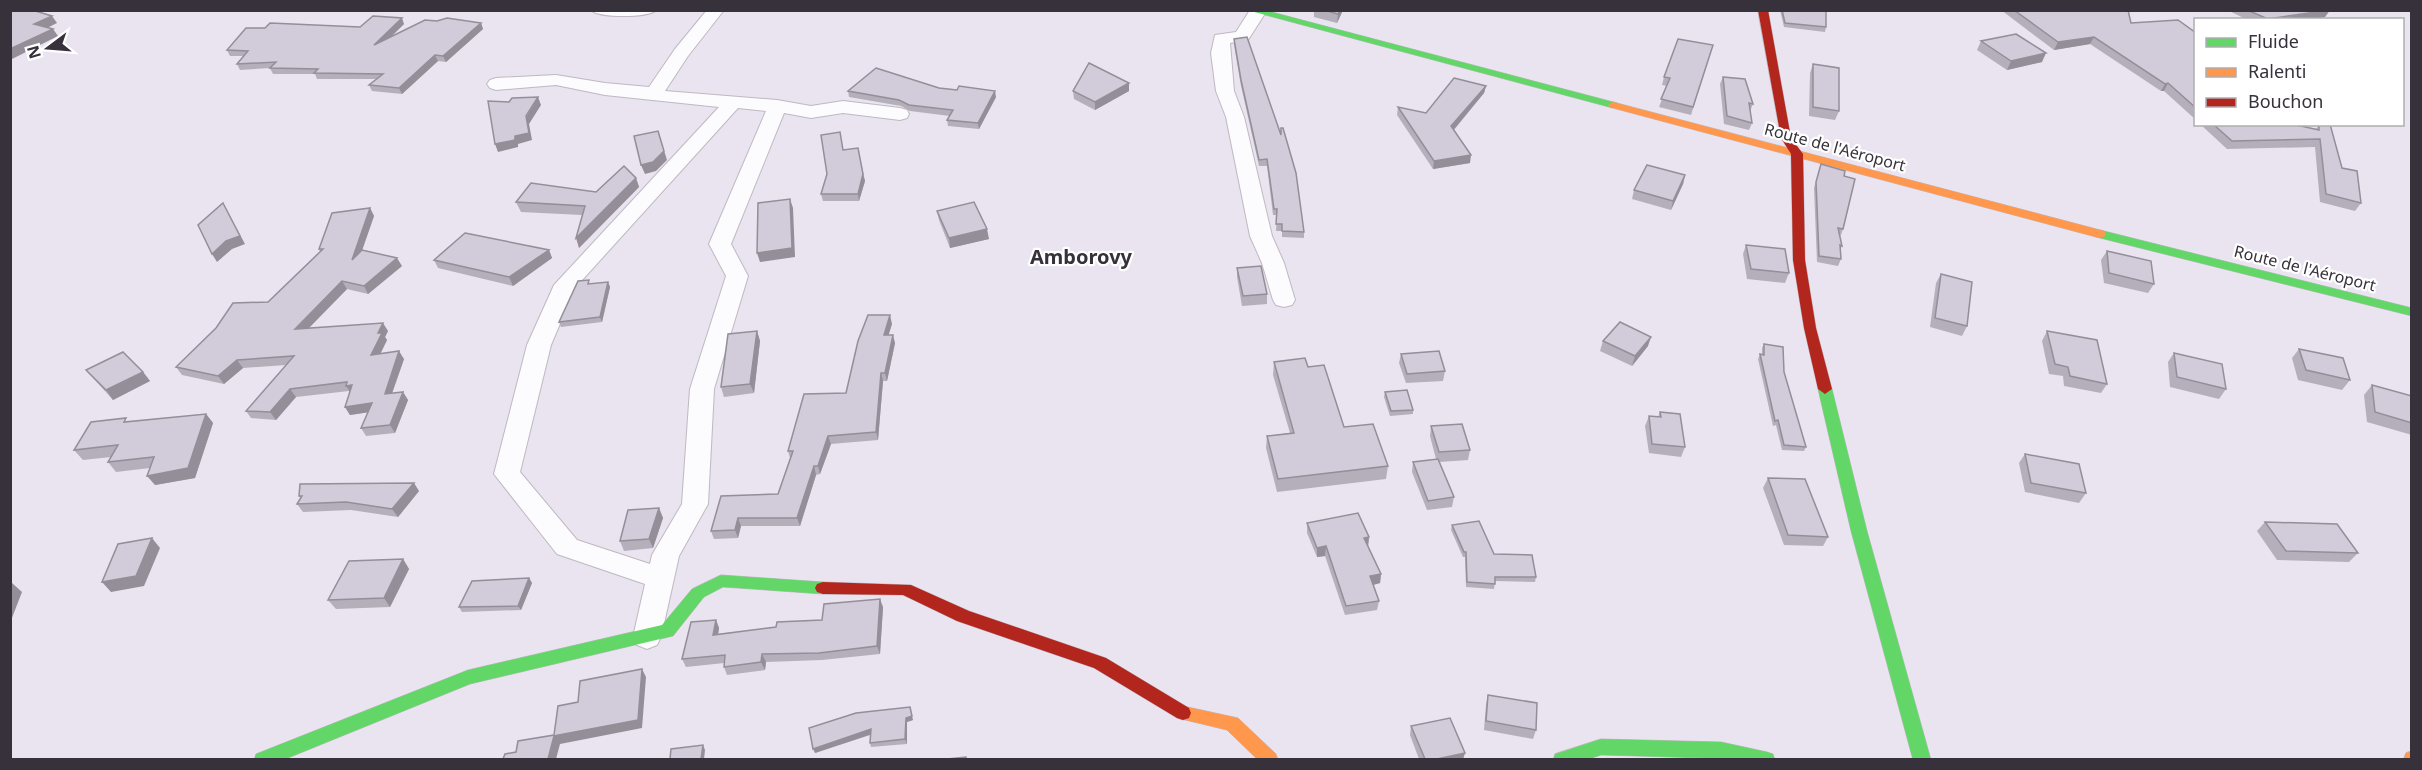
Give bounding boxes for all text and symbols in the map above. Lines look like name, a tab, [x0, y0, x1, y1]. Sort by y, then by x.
north arrow	[18, 18, 78, 78]
legend	[2194, 18, 2404, 126]
text: Fluide	[2248, 29, 2299, 53]
text: N	[21, 43, 46, 61]
text: Ralenti	[2248, 59, 2306, 83]
text: Bouchon	[2248, 89, 2324, 113]
street label: Route de l'Aéroport	[1762, 118, 1908, 176]
street label: Route de l'Aéroport	[2232, 240, 2378, 296]
district label: Amborovy	[1030, 243, 1133, 270]

